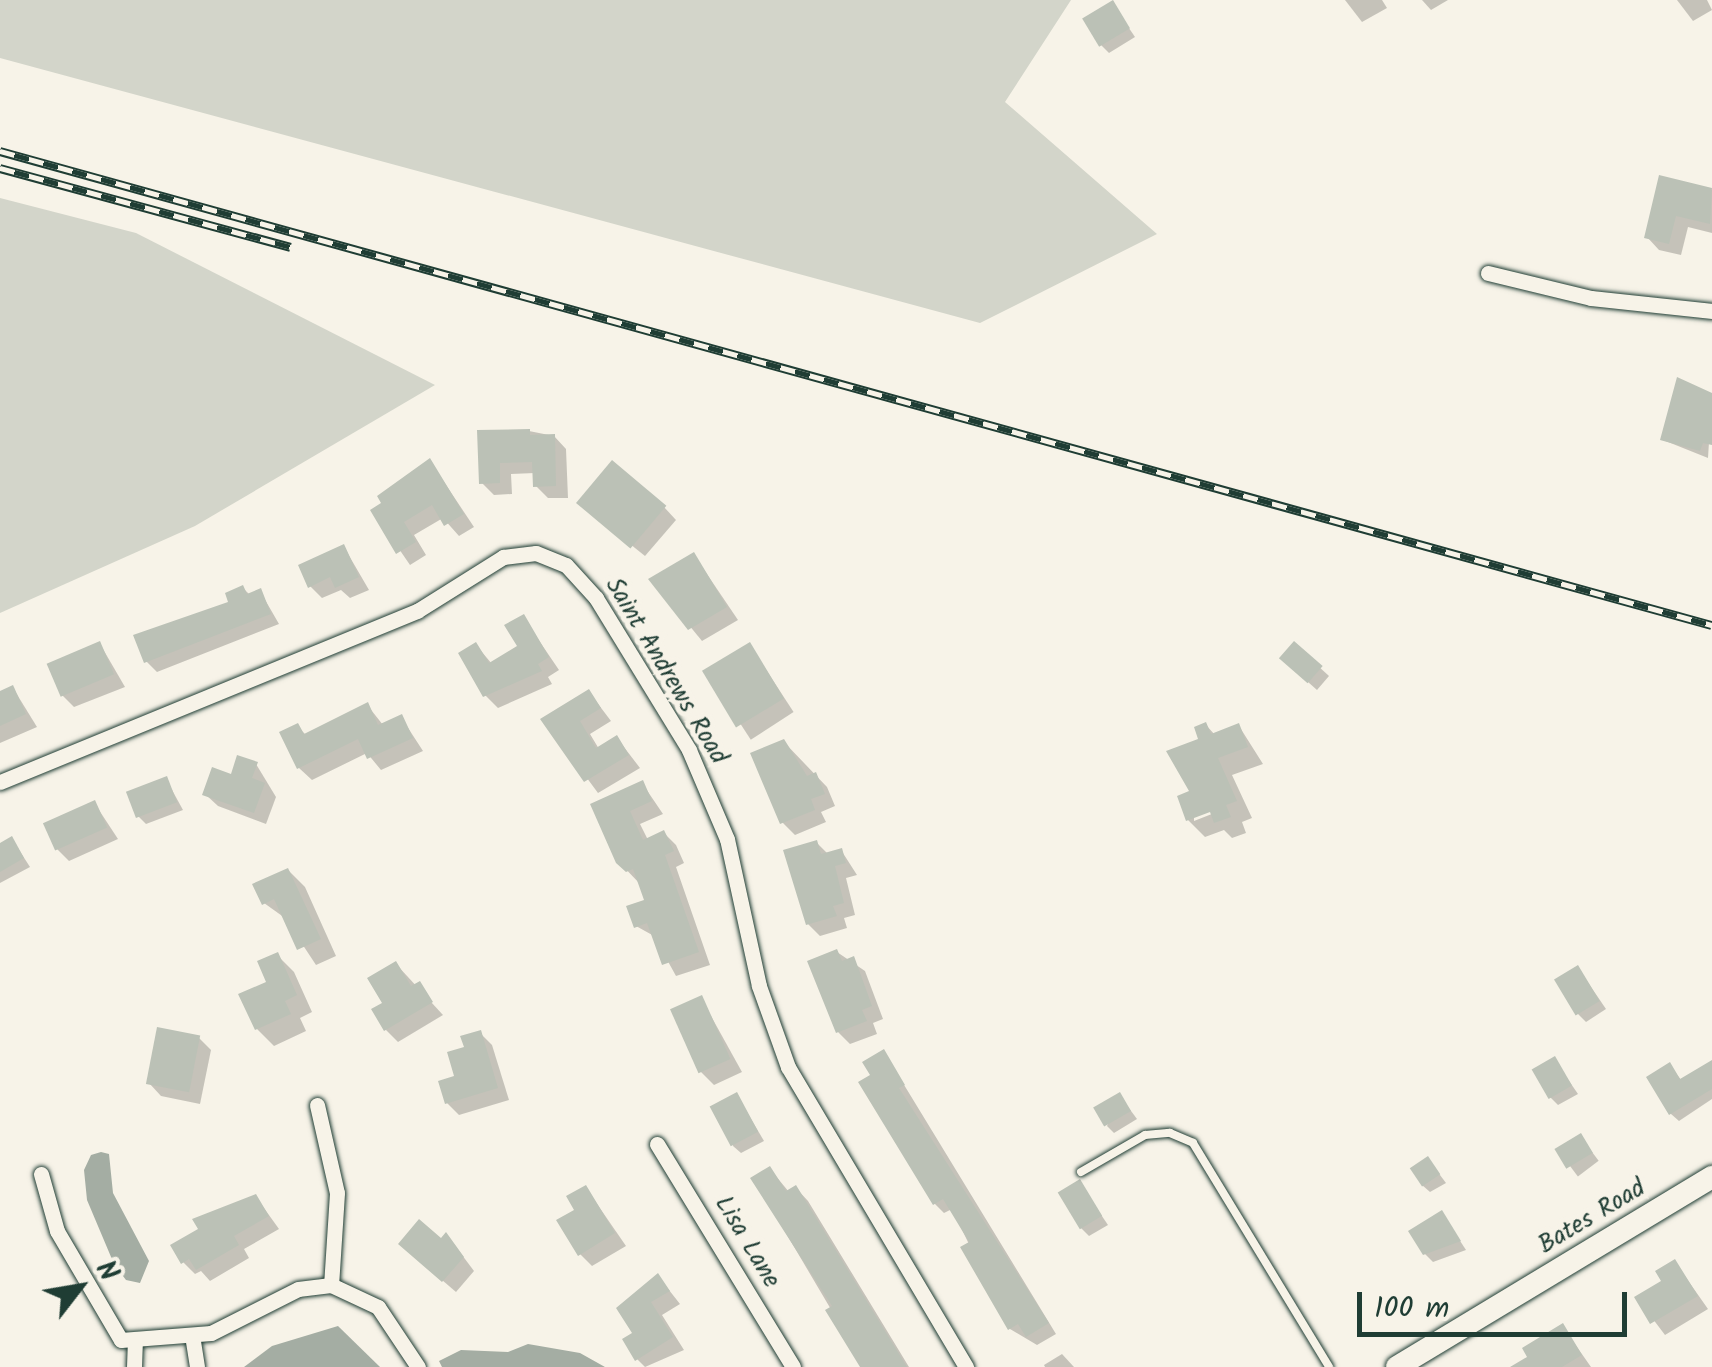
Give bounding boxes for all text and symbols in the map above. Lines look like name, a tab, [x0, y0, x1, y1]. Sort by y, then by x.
street label: Saint Andrews Road	[599, 572, 733, 770]
street label: Bates Road	[1533, 1173, 1651, 1261]
street label: Lisa Lane	[708, 1191, 786, 1293]
north arrow	[30, 1237, 130, 1337]
text: N	[82, 1252, 130, 1290]
scale bar	[1362, 1272, 1632, 1334]
text: 100 m	[1374, 1285, 1449, 1333]

